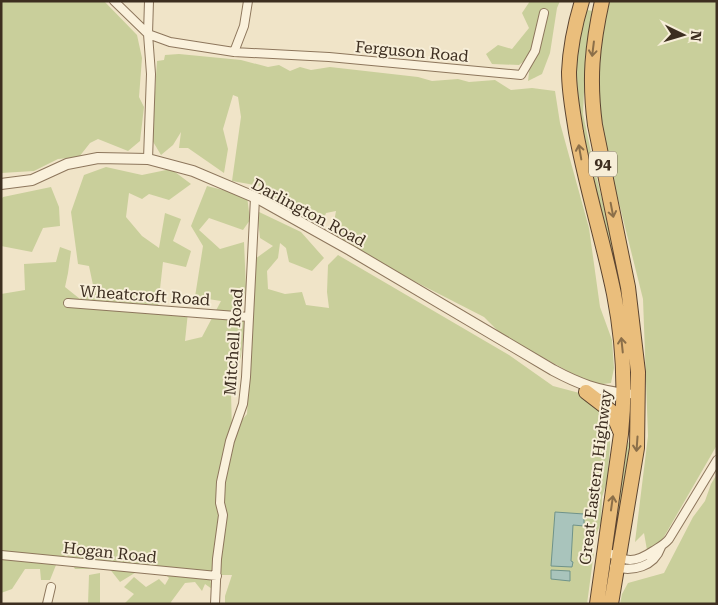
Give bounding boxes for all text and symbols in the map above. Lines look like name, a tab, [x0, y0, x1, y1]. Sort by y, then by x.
north arrow	[658, 10, 708, 60]
text: N	[687, 30, 704, 42]
street label: Ferguson Road	[354, 37, 470, 66]
one-way arrow	[588, 41, 598, 57]
one-way arrow	[574, 144, 584, 160]
road number: 94	[589, 152, 617, 176]
street label: Darlington Road	[248, 174, 369, 251]
one-way arrow	[608, 201, 617, 217]
street label: Wheatcroft Road	[79, 281, 211, 310]
street label: Mitchell Road	[220, 288, 247, 396]
one-way arrow	[617, 337, 626, 353]
street label: Great Eastern Highway	[575, 388, 616, 566]
one-way arrow	[632, 436, 642, 452]
one-way arrow	[607, 495, 617, 511]
street label: Hogan Road	[62, 538, 158, 567]

